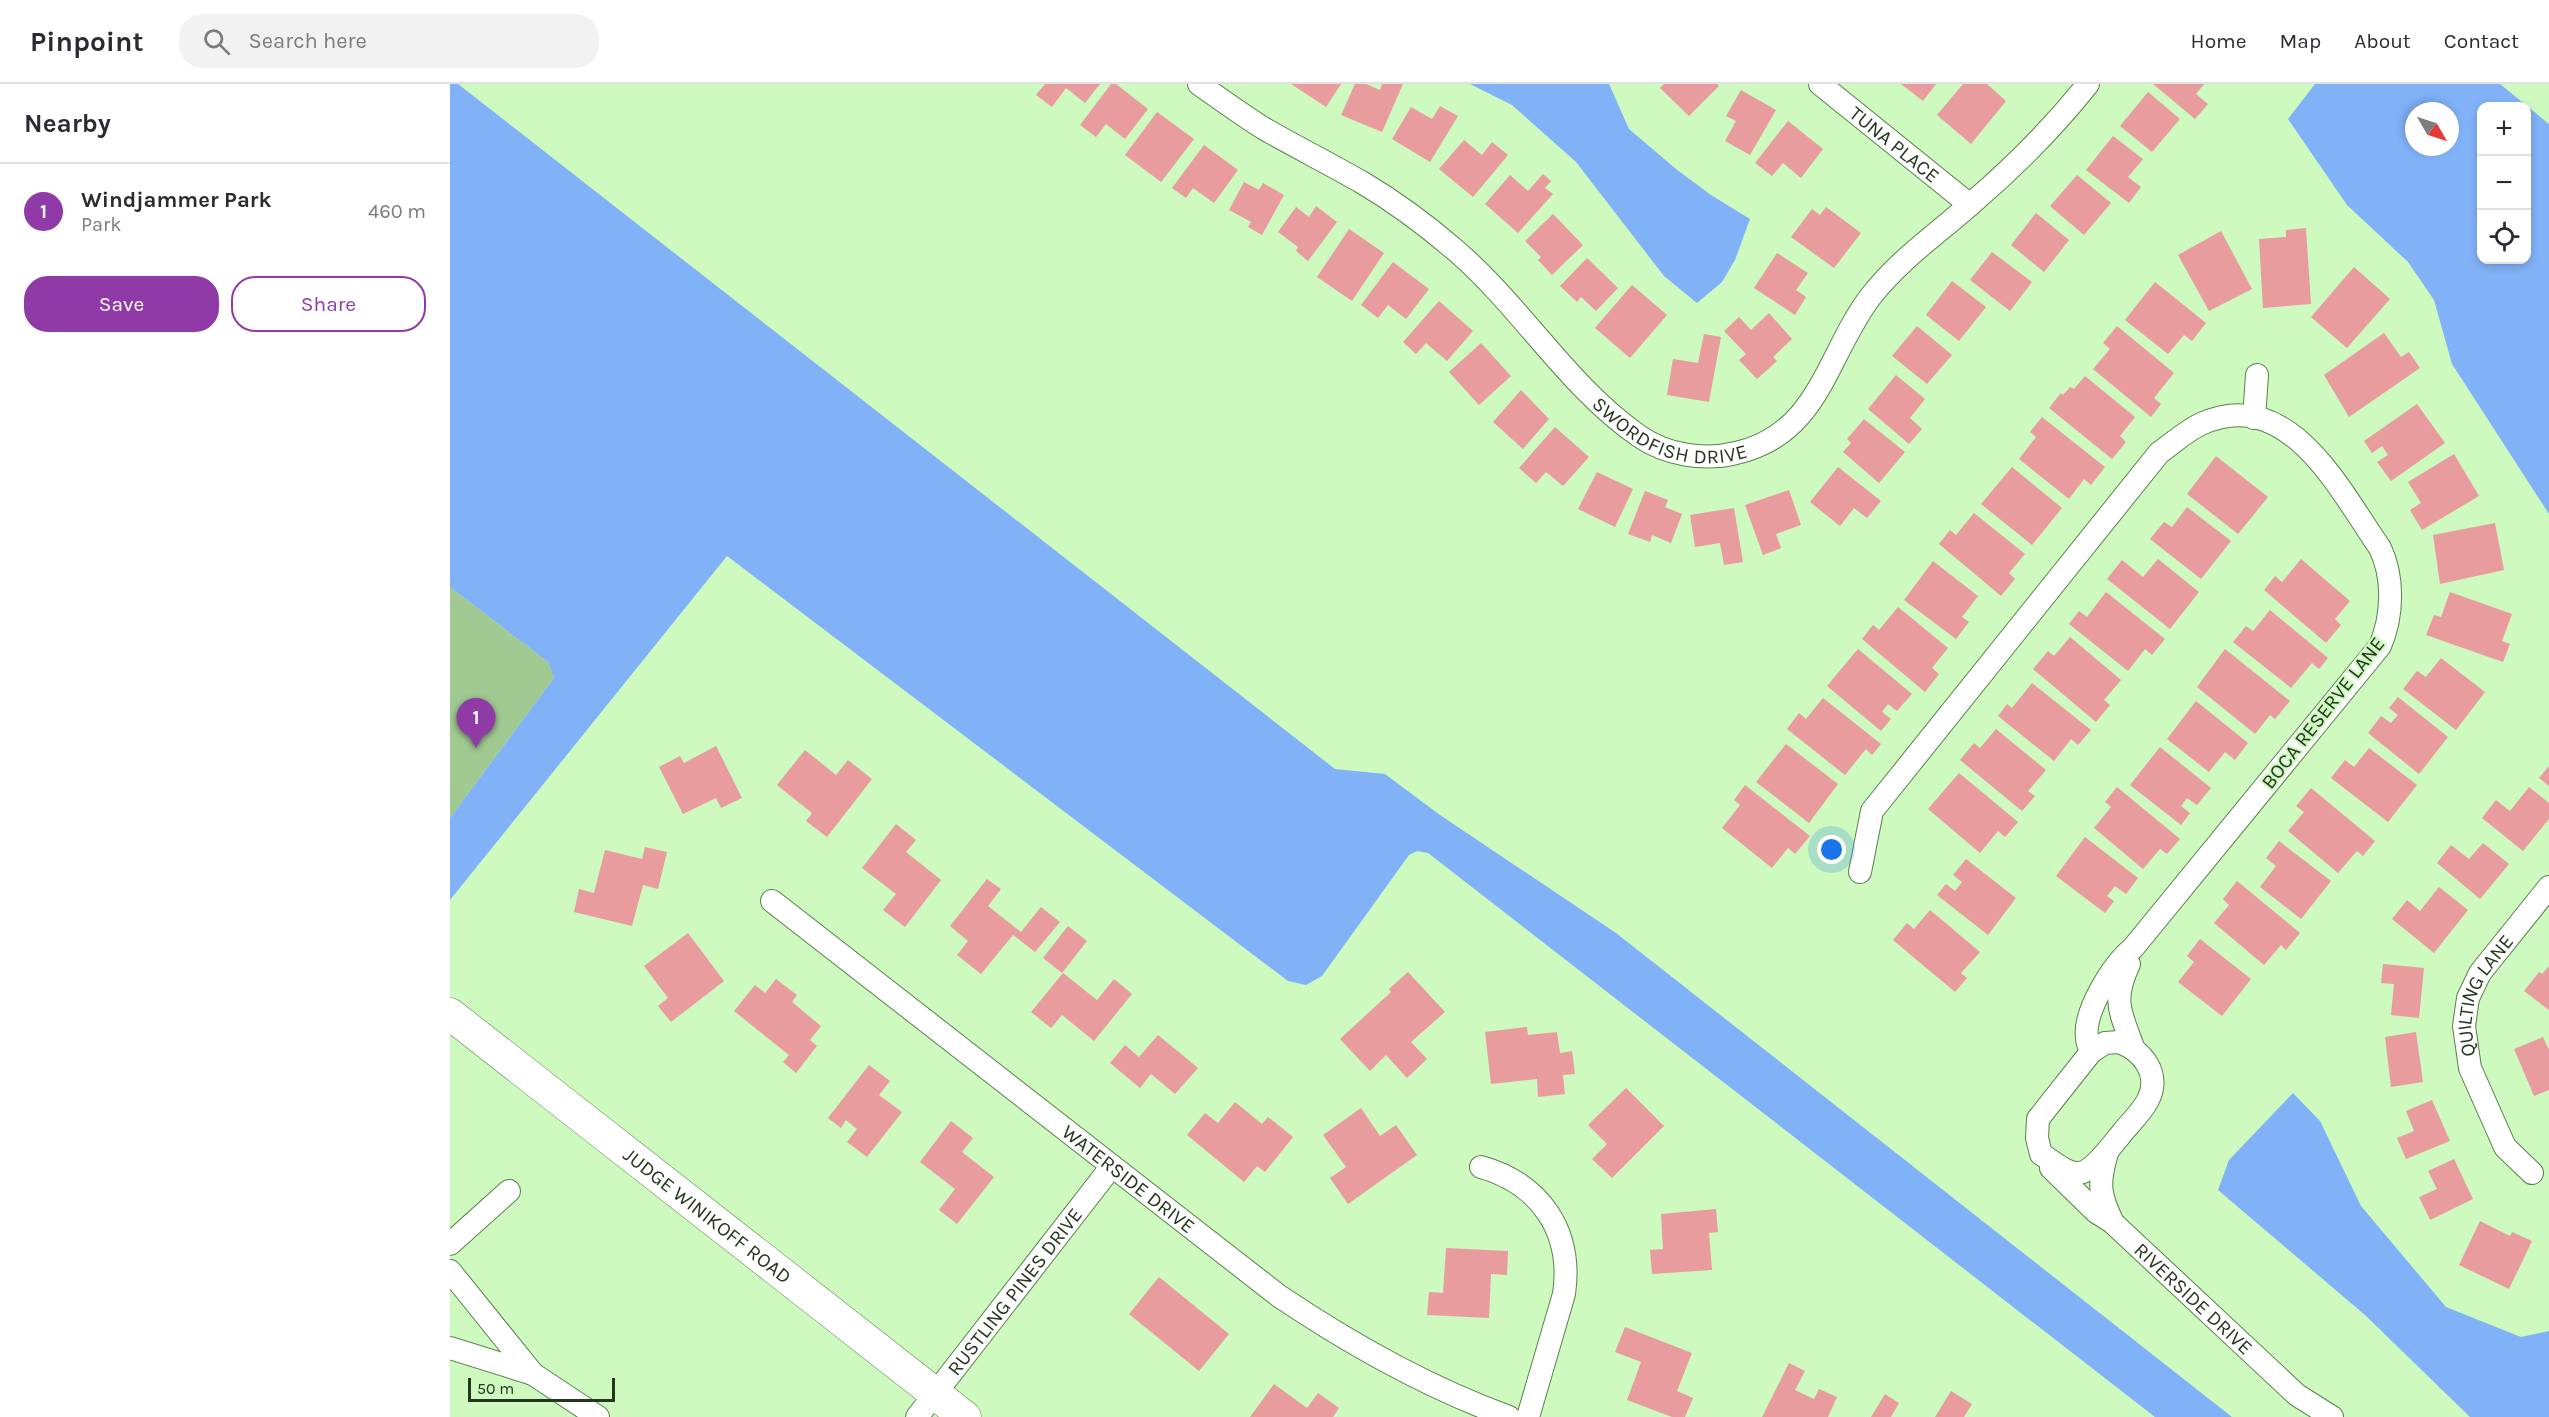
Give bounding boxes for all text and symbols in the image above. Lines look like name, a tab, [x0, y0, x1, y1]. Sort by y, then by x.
search box	[179, 14, 599, 68]
text: Pinpoint	[30, 25, 143, 58]
icon: search	[200, 25, 233, 58]
text: Search here	[248, 28, 367, 54]
text: Home	[2191, 29, 2247, 53]
text: Map	[2280, 29, 2321, 53]
text: About	[2354, 29, 2411, 53]
text: Contact	[2444, 29, 2519, 53]
street label: TUNA PLACE	[1845, 101, 1944, 187]
north arrow	[2405, 102, 2459, 156]
map controls	[2477, 102, 2531, 264]
button: +	[2477, 102, 2531, 156]
text: Nearby	[24, 108, 111, 139]
button: −	[2477, 156, 2531, 210]
text: Windjammer Park	[81, 187, 271, 213]
text: 1	[40, 200, 47, 223]
text: 460 m	[368, 200, 426, 223]
button: locate	[2477, 210, 2531, 264]
text: Park	[81, 213, 122, 236]
button: Save	[24, 276, 219, 332]
button: Share	[231, 276, 426, 332]
street label: SWORDFISH DRIVE	[1588, 392, 1750, 468]
street label: BOCA RESERVE LANE	[2257, 633, 2389, 793]
pin: 1	[456, 698, 496, 748]
your location	[1817, 835, 1846, 864]
street label: QUILTING LANE	[2452, 930, 2518, 1058]
street label: WATERSIDE DRIVE	[1058, 1120, 1199, 1238]
street label: JUDGE WINIKOFF ROAD	[619, 1143, 796, 1288]
street label: RUSTLING PINES DRIVE	[942, 1203, 1087, 1380]
street label: RIVERSIDE DRIVE	[2130, 1238, 2257, 1359]
scale bar	[468, 1375, 615, 1402]
text: 50 m	[477, 1379, 514, 1398]

